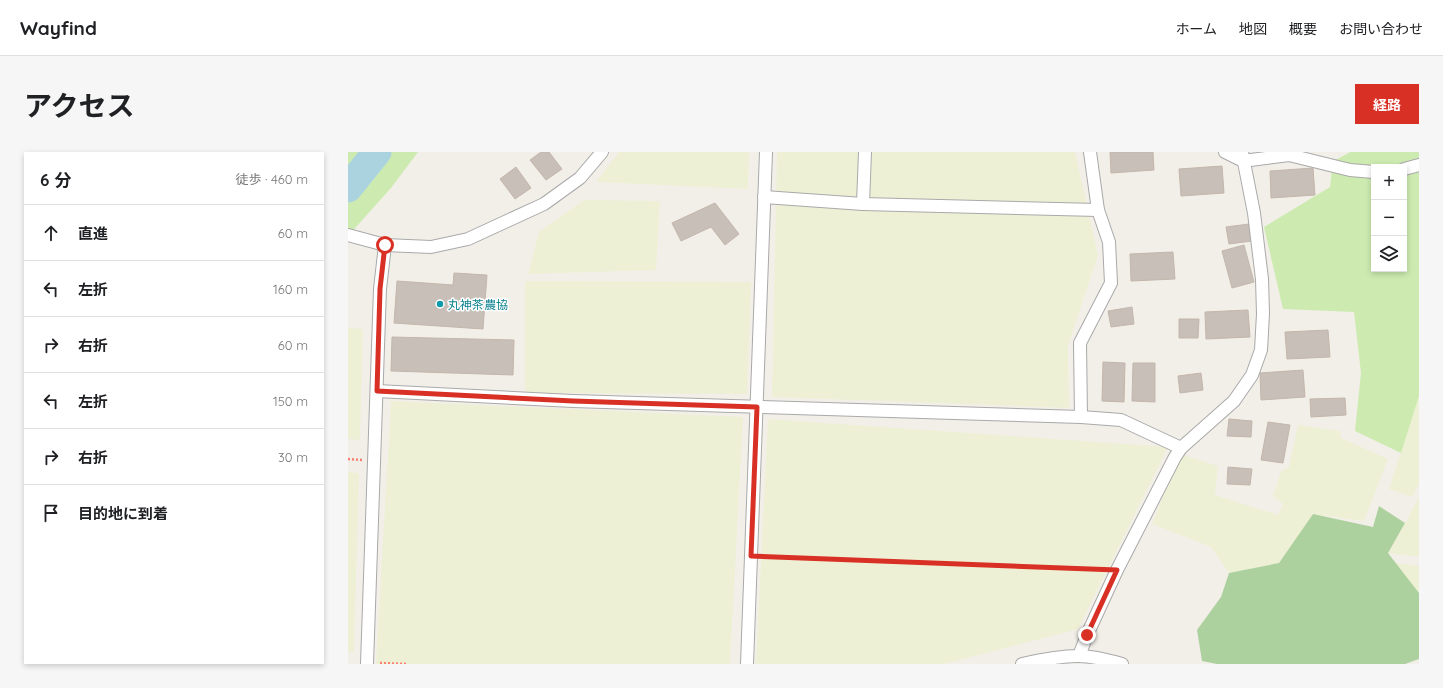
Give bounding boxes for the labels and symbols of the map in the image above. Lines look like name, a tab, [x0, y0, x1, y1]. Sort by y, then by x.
route start	[376, 236, 394, 254]
place label: 丸神茶農協	[448, 297, 508, 312]
marker: 丸神茶農協	[435, 299, 445, 309]
route end	[1078, 626, 1096, 644]

